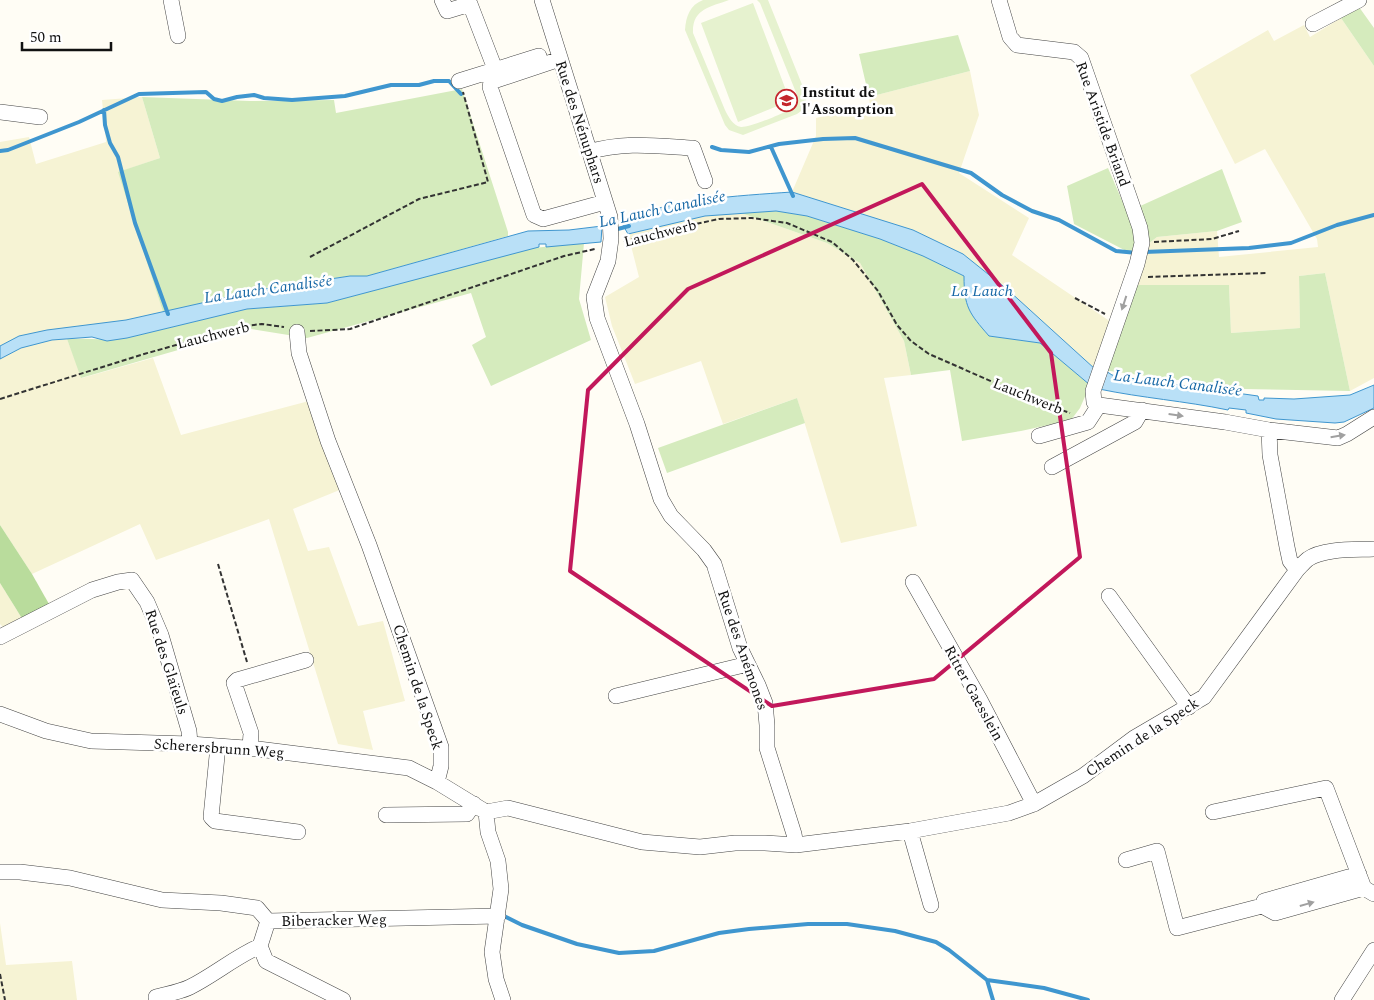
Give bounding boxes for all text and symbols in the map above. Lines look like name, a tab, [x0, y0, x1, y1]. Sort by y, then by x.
scale bar	[22, 20, 111, 52]
text: 50 m	[30, 26, 62, 49]
street label: Rue des Nénuphars	[549, 57, 610, 187]
street label: Rue Aristide Briand	[1069, 58, 1136, 190]
place label: Institut de l'Assomption	[802, 81, 894, 121]
school or university icon: Institut de l'Assomption	[774, 89, 798, 113]
water label: La Lauch Canalisée	[596, 184, 728, 234]
street label: Lauchwerb	[621, 213, 699, 254]
water label: La Lauch Canalisée	[202, 268, 334, 310]
water label: La Lauch	[951, 279, 1013, 303]
one-way arrow	[1120, 296, 1128, 311]
street label: Lauchwerb	[174, 315, 252, 356]
water label: La Lauch Canalisée	[1112, 363, 1244, 403]
street label: Lauchwerb	[989, 372, 1066, 421]
one-way arrow	[1169, 411, 1185, 419]
one-way arrow	[1331, 431, 1347, 439]
street label: Rue des Anémones	[711, 587, 774, 713]
street label: Rue des Glaïeuls	[139, 606, 194, 718]
street label: Chemin de la Speck	[386, 621, 449, 753]
street label: Ritter Gaesslein	[938, 641, 1009, 746]
street label: Chemin de la Speck	[1081, 692, 1204, 783]
street label: Scherersbrunn Weg	[153, 732, 285, 765]
one-way arrow	[1300, 899, 1315, 907]
street label: Biberacker Weg	[281, 908, 387, 933]

